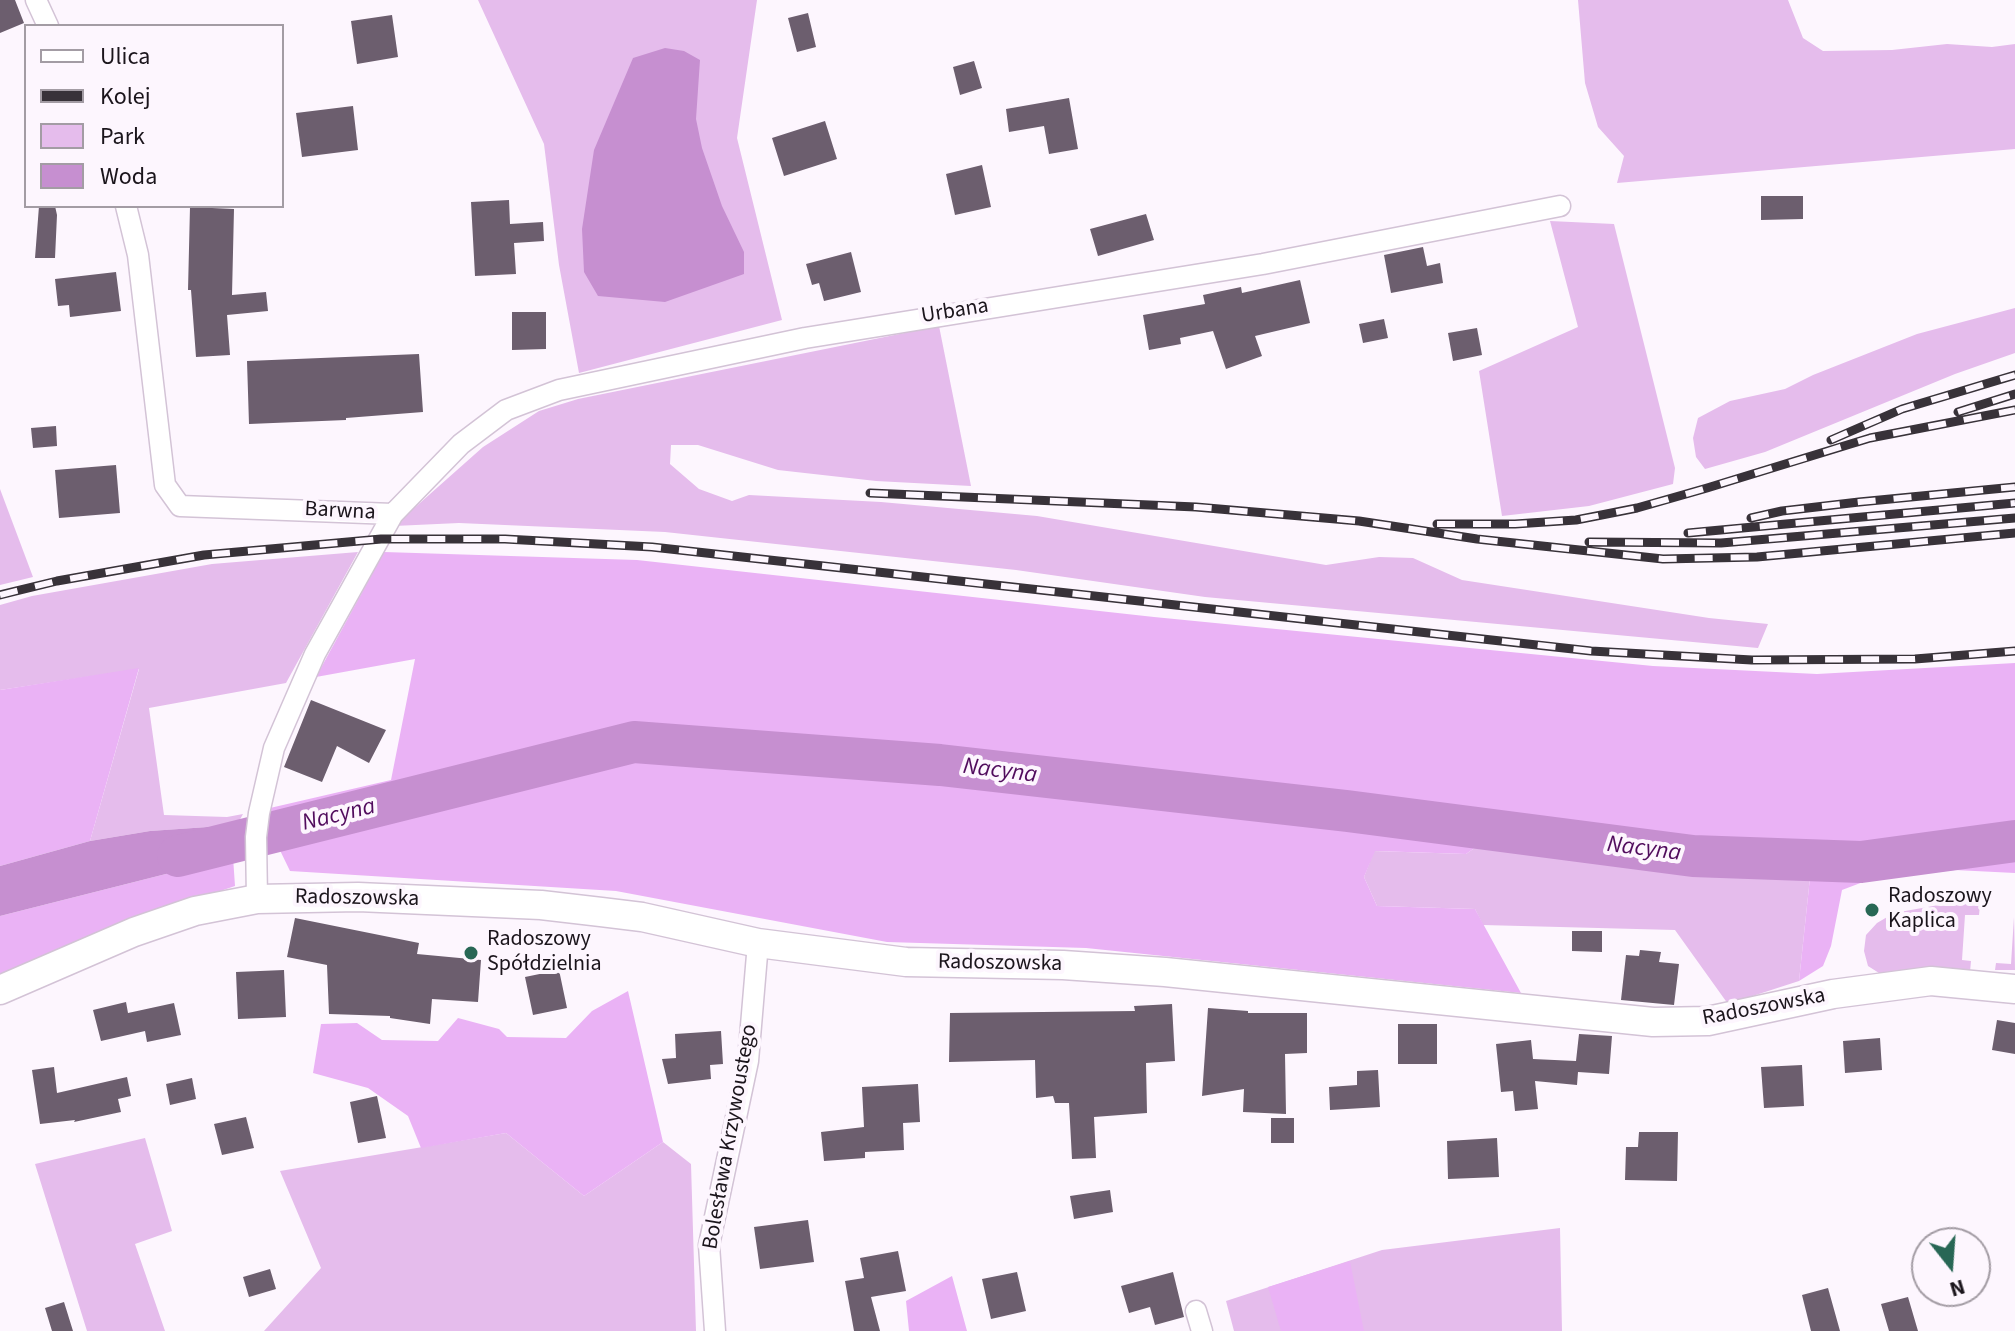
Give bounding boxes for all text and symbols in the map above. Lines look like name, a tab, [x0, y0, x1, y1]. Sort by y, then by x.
legend	[24, 24, 284, 208]
text: Ulica	[100, 39, 150, 74]
text: Kolej	[100, 79, 151, 114]
text: Park	[100, 119, 145, 154]
text: Woda	[100, 159, 157, 194]
street label: Urbana	[919, 294, 991, 330]
street label: Barwna	[304, 497, 376, 527]
water label: Nacyna	[961, 753, 1039, 791]
water label: Nacyna	[299, 793, 379, 839]
water label: Nacyna	[1605, 831, 1683, 869]
place label: Radoszowy Kaplica	[1888, 884, 1992, 936]
street label: Radoszowska	[294, 885, 420, 913]
marker: Radoszowy Kaplica	[1863, 901, 1881, 919]
place label: Radoszowy Spółdzielnia	[487, 927, 601, 978]
marker: Radoszowy Spółdzielnia	[462, 944, 480, 962]
street label: Radoszowska	[937, 950, 1063, 978]
street label: Radoszowska	[1700, 983, 1828, 1033]
street label: Bolesława Krzywoustego	[698, 1022, 764, 1252]
north arrow	[1911, 1227, 1991, 1307]
text: N	[1946, 1271, 1969, 1305]

